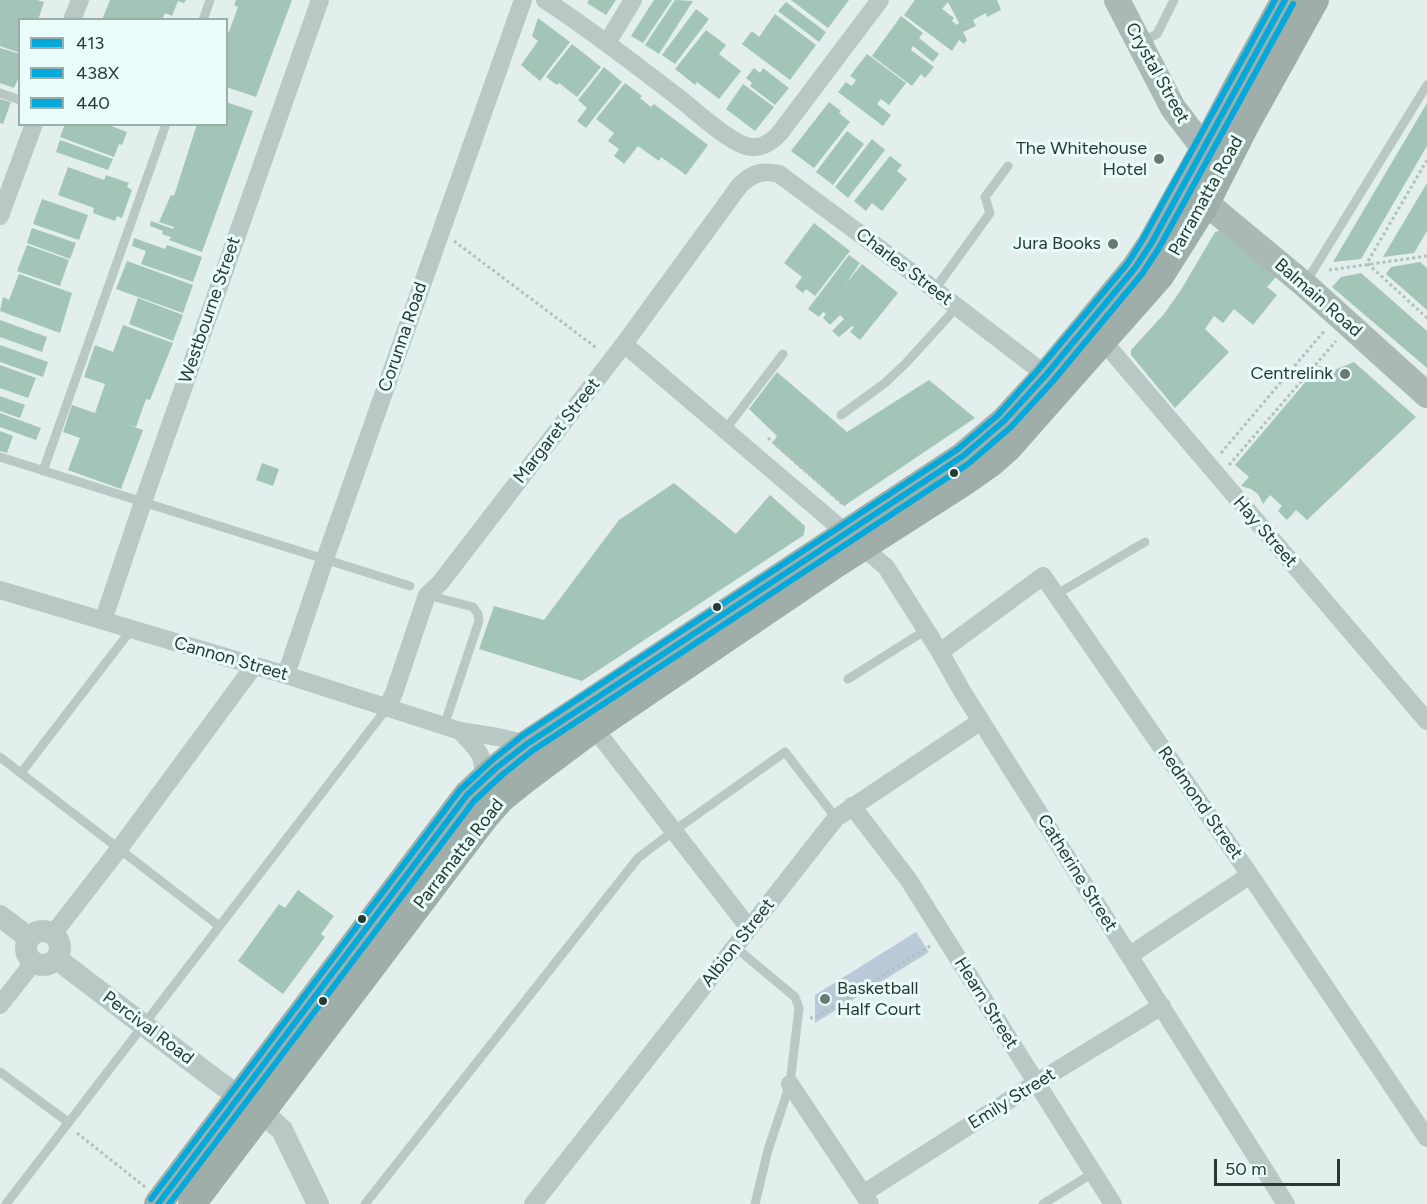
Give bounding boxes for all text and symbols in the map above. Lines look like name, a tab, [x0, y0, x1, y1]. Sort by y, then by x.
legend	[18, 18, 228, 126]
street label: Crystal Street	[1120, 19, 1194, 127]
text: 413	[76, 32, 104, 54]
text: 438X	[76, 62, 119, 84]
text: 440	[76, 92, 110, 114]
street label: Parramatta Road	[1164, 132, 1248, 260]
place label: The Whitehouse Hotel	[1016, 138, 1147, 180]
marker: The Whitehouse Hotel	[1152, 152, 1166, 166]
street label: Charles Street	[851, 224, 957, 310]
place label: Jura Books	[1013, 233, 1101, 255]
street label: Westbourne Street	[175, 234, 245, 386]
marker: Jura Books	[1106, 237, 1120, 251]
street label: Balmain Road	[1270, 254, 1366, 342]
street label: Corunna Road	[374, 279, 432, 395]
place label: Centrelink	[1251, 363, 1333, 385]
marker: Centrelink	[1338, 367, 1352, 381]
street label: Margaret Street	[509, 374, 605, 488]
unlabelled marker	[948, 467, 960, 479]
street label: Hay Street	[1228, 492, 1302, 572]
unlabelled marker	[711, 601, 723, 613]
street label: Cannon Street	[172, 632, 290, 686]
street label: Redmond Street	[1153, 742, 1247, 864]
street label: Parramatta Road	[409, 795, 509, 913]
street label: Catherine Street	[1032, 811, 1122, 935]
street label: Albion Street	[697, 895, 779, 991]
unlabelled marker	[356, 913, 368, 925]
street label: Hearn Street	[949, 953, 1023, 1053]
place label: Basketball Half Court	[837, 978, 921, 1020]
street label: Percival Road	[98, 987, 198, 1069]
marker: Basketball Half Court	[818, 992, 832, 1006]
unlabelled marker	[317, 995, 329, 1007]
street label: Emily Street	[965, 1064, 1059, 1134]
scale bar	[1217, 1147, 1343, 1185]
text: 50 m	[1225, 1158, 1267, 1180]

